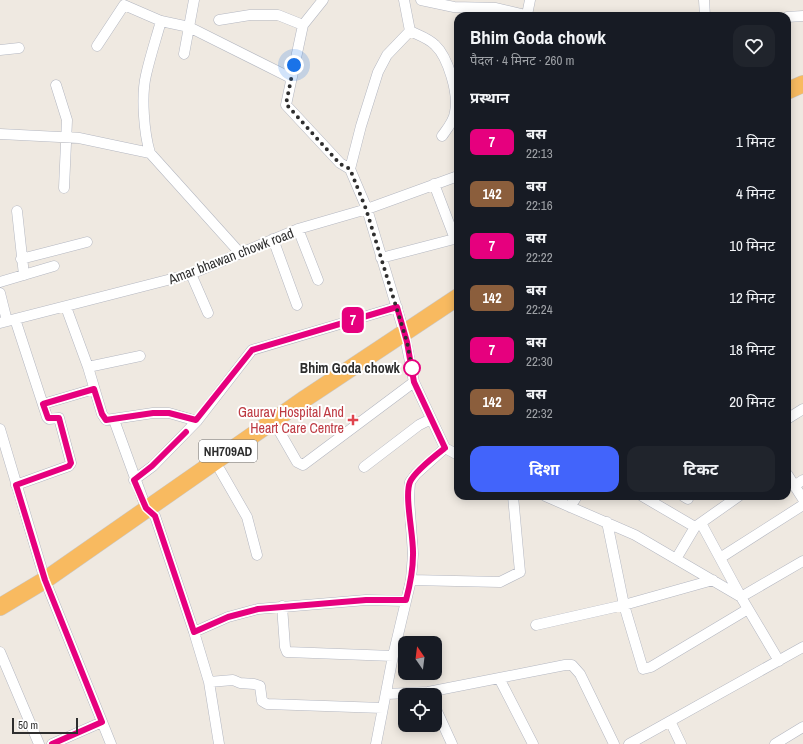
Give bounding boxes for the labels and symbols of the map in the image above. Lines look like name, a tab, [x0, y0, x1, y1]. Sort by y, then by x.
your location	[284, 55, 304, 75]
street label: Amar bhawan chowk road	[165, 224, 296, 289]
line badge: 7	[340, 307, 366, 333]
place label: Bhim Goda chowk	[300, 359, 401, 377]
marker: Bhim Goda chowk	[403, 359, 421, 377]
place label: Gaurav Hospital And Heart Care Centre	[238, 403, 344, 437]
marker: Gaurav Hospital And Heart Care Centre	[347, 414, 359, 426]
road number: NH709AD	[199, 440, 257, 462]
north arrow	[398, 636, 442, 680]
scale bar	[12, 716, 78, 735]

